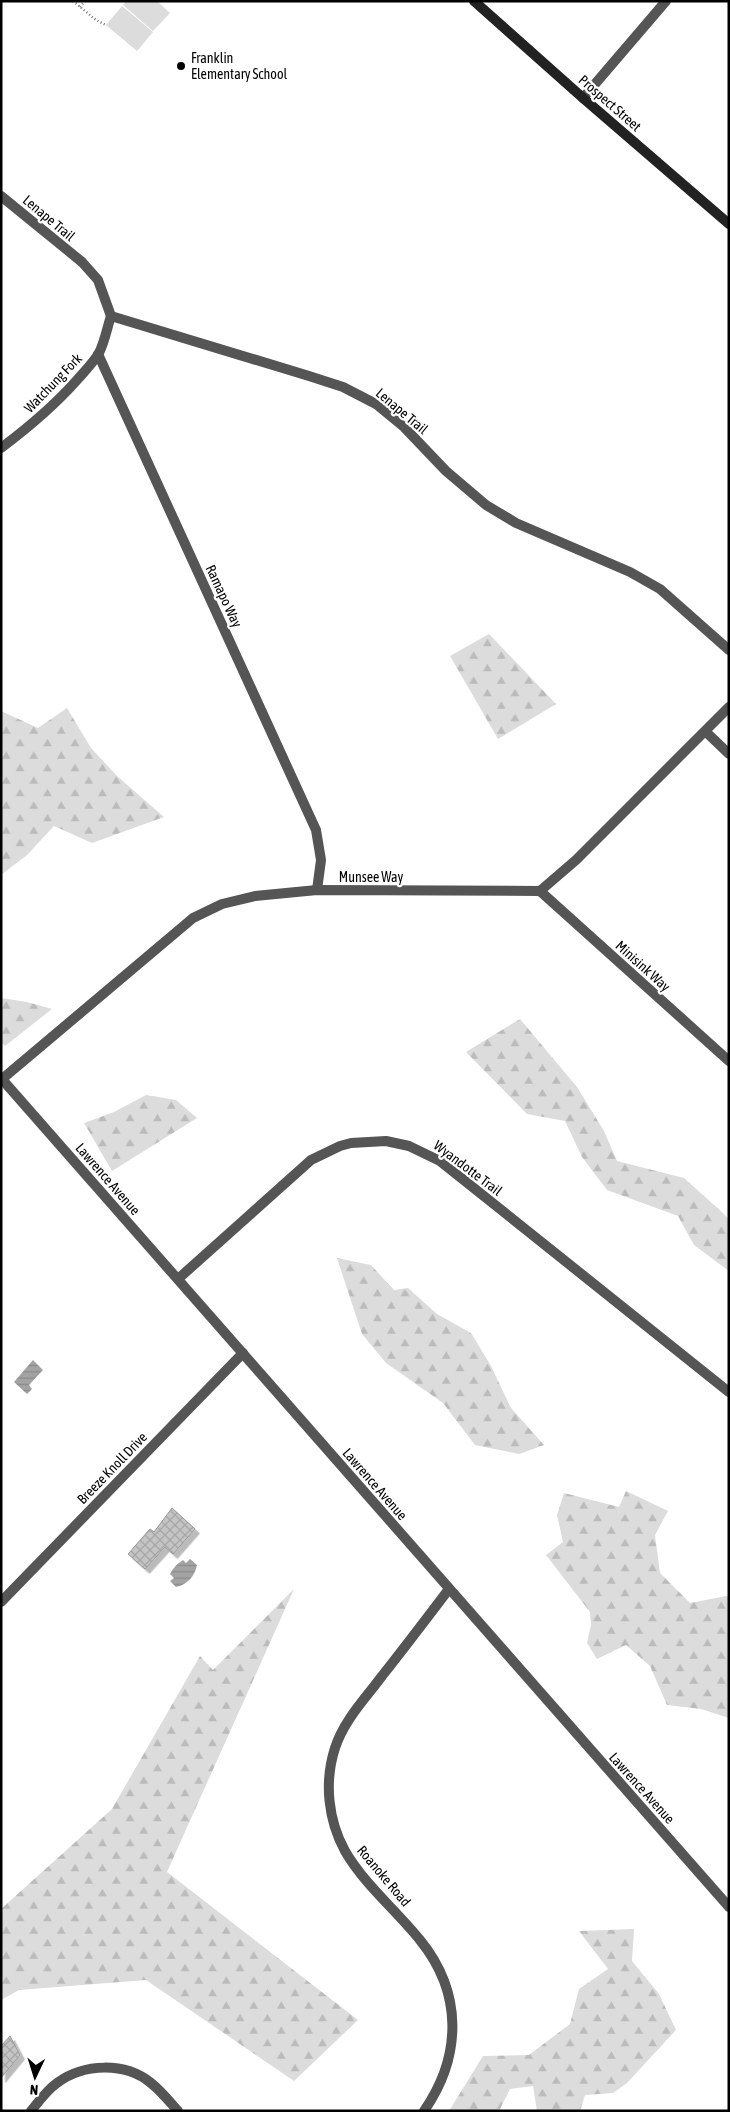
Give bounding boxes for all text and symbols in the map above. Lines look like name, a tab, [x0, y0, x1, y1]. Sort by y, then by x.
place label: Franklin Elementary School	[191, 50, 287, 82]
marker: Franklin Elementary School	[175, 60, 187, 72]
street label: Prospect Street	[576, 72, 644, 134]
street label: Lenape Trail	[20, 192, 78, 244]
street label: Watchung Fork	[21, 350, 85, 416]
street label: Lenape Trail	[373, 385, 431, 437]
street label: Ramapo Way	[203, 562, 246, 630]
street label: Munsee Way	[339, 869, 403, 885]
street label: Minisink Way	[613, 937, 674, 995]
street label: Wyandotte Trail	[431, 1137, 505, 1199]
street label: Lawrence Avenue	[73, 1140, 143, 1218]
street label: Breeze Knoll Drive	[74, 1429, 150, 1507]
street label: Lawrence Avenue	[340, 1445, 410, 1523]
street label: Lawrence Avenue	[606, 1749, 678, 1827]
street label: Roanoke Road	[354, 1842, 414, 1910]
north arrow	[10, 2052, 60, 2102]
text: N	[29, 2082, 39, 2098]

